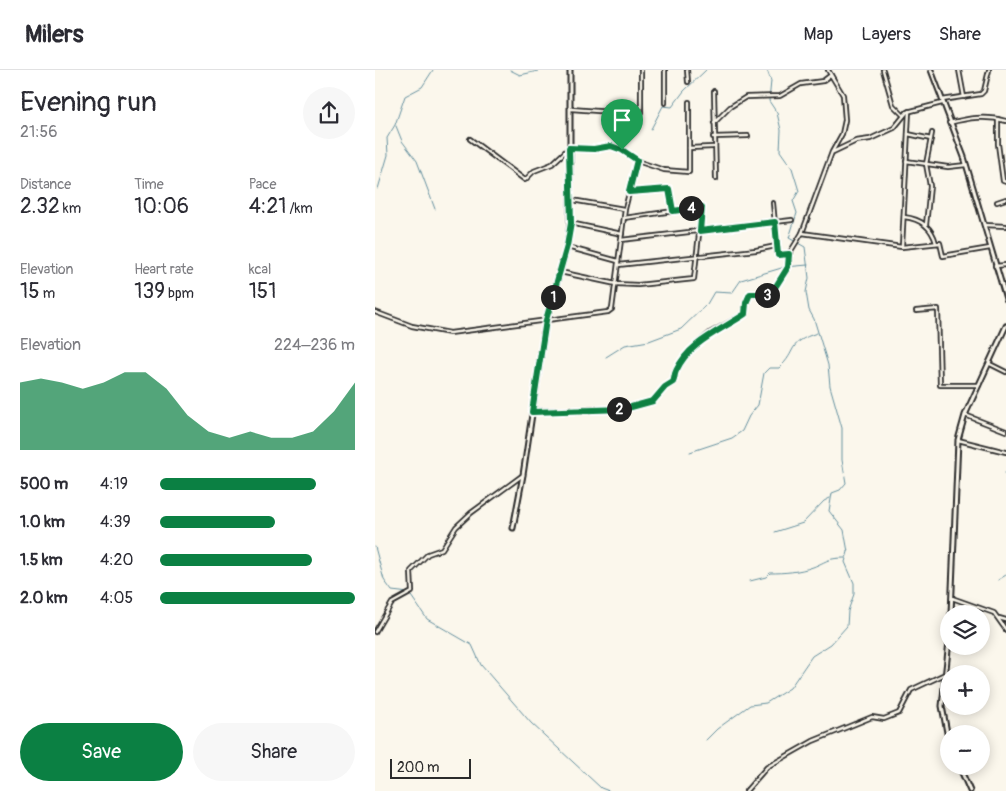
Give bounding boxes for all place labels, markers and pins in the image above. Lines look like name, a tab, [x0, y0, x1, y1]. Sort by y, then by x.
pin	[601, 99, 643, 150]
pin: 4	[679, 196, 703, 220]
pin: 3	[755, 282, 779, 308]
pin: 1	[541, 284, 565, 310]
pin: 2	[607, 396, 631, 422]

